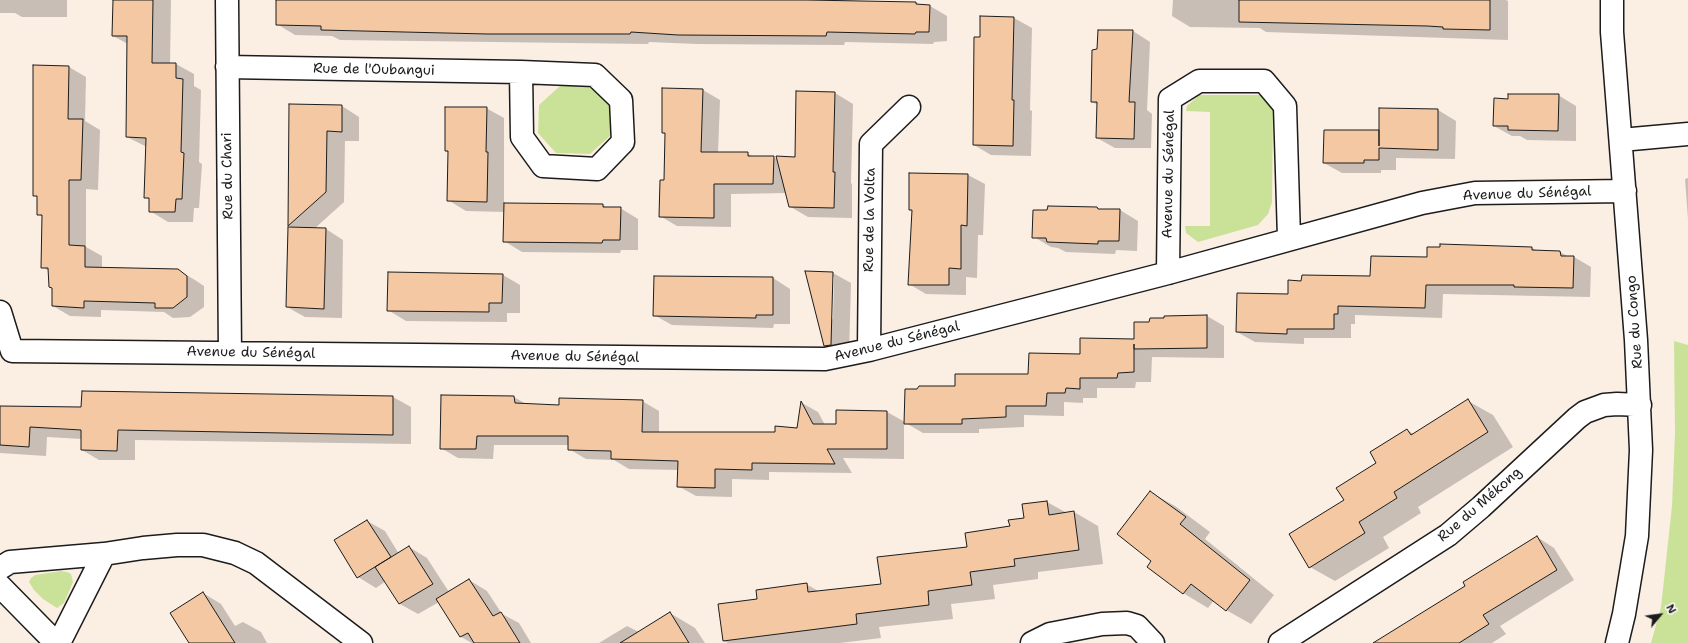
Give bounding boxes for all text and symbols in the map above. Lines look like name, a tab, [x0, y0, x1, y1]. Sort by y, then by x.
street label: Rue de l'Oubangui	[313, 61, 435, 79]
street label: Avenue du Sénégal	[1159, 110, 1179, 238]
street label: Rue du Chari	[219, 132, 237, 220]
street label: Rue de la Volta	[861, 168, 879, 272]
street label: Avenue du Sénégal	[1462, 183, 1592, 205]
street label: Rue du Congo	[1623, 275, 1647, 369]
street label: Avenue du Sénégal	[833, 318, 961, 366]
street label: Avenue du Sénégal	[187, 343, 315, 363]
street label: Avenue du Sénégal	[511, 347, 639, 367]
street label: Rue du Mékong	[1435, 464, 1525, 546]
north arrow	[1640, 595, 1680, 635]
text: N	[1662, 601, 1680, 616]

